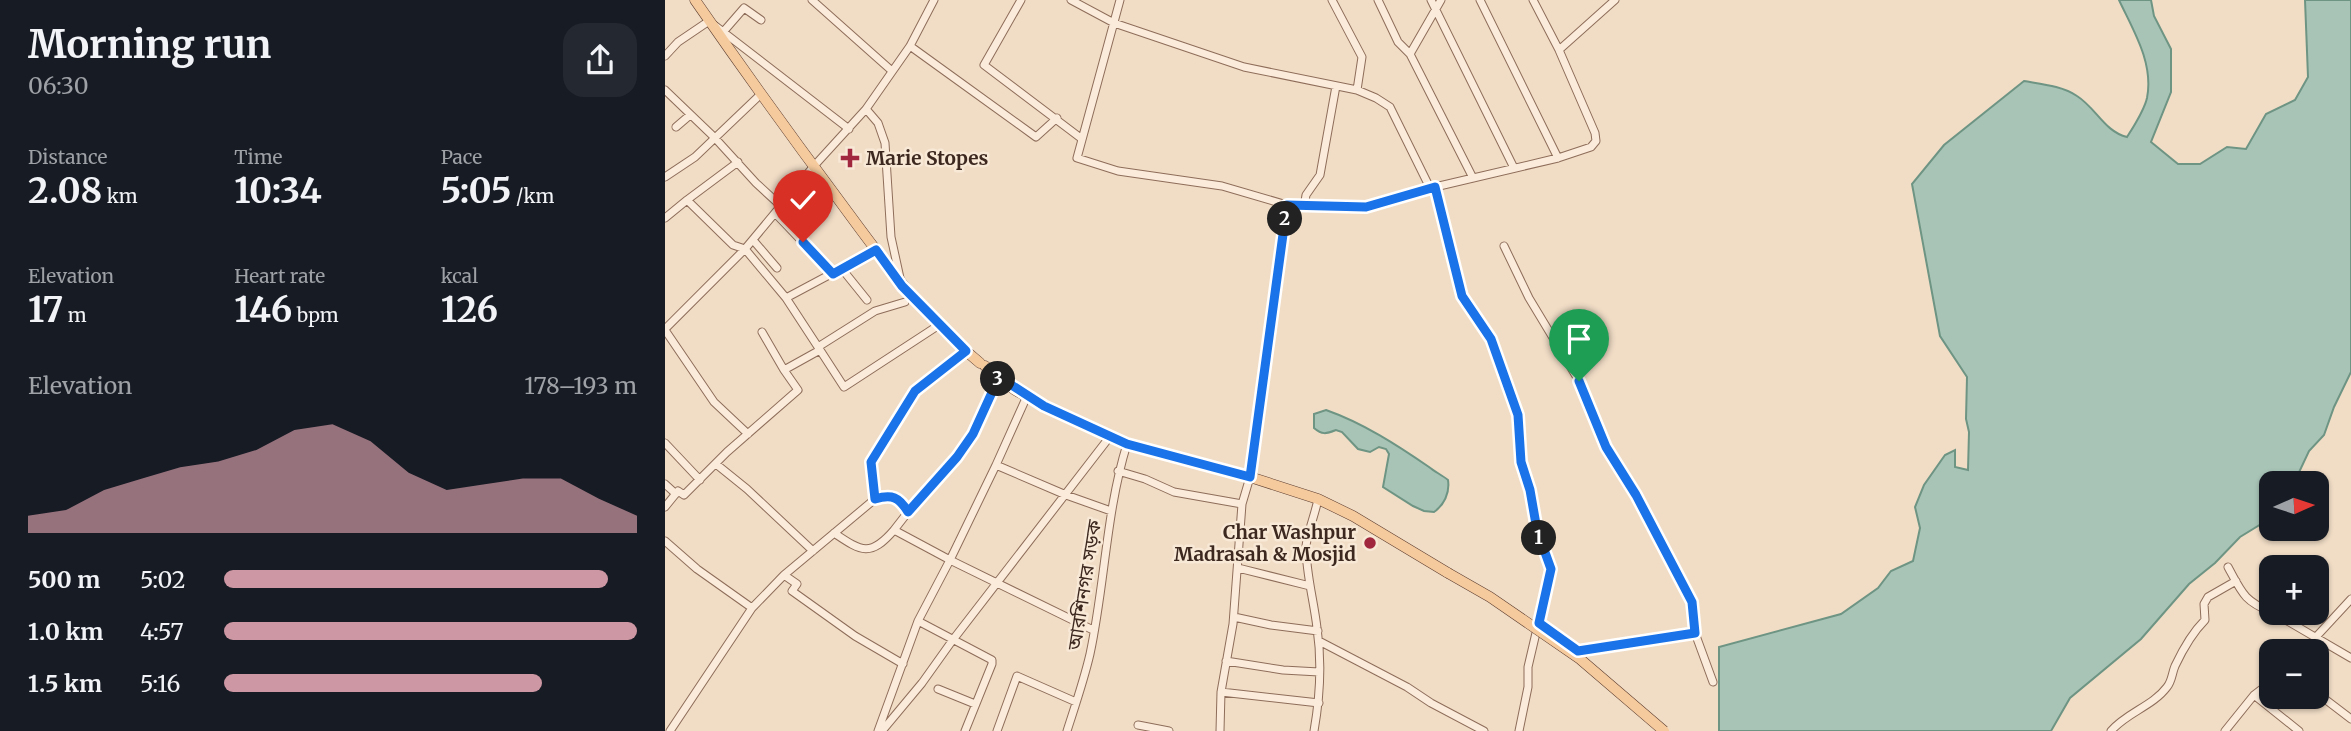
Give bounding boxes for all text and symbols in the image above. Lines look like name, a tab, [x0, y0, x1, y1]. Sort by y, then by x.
text: Morning run	[28, 21, 271, 68]
button: share	[563, 23, 637, 97]
text: 06:30	[28, 71, 89, 100]
text: Distance	[28, 145, 107, 169]
text: Time	[234, 145, 283, 169]
text: Pace	[441, 145, 482, 169]
place label: Marie Stopes	[866, 146, 989, 170]
marker: Marie Stopes	[840, 148, 860, 168]
text: 2.08	[28, 169, 102, 213]
text: 10:34	[234, 169, 322, 213]
text: 5:05	[441, 169, 512, 213]
pin	[773, 170, 833, 242]
icon: check	[784, 181, 822, 219]
text: km	[102, 184, 138, 208]
text: /km	[512, 184, 554, 208]
pin: 2	[1267, 202, 1303, 236]
text: 2	[1279, 206, 1290, 230]
text: Elevation	[28, 264, 114, 288]
text: Heart rate	[234, 264, 325, 288]
text: kcal	[441, 264, 478, 288]
text: 17	[28, 288, 63, 332]
text: 146	[234, 288, 292, 332]
text: 126	[441, 288, 498, 332]
text: m	[63, 303, 87, 327]
text: bpm	[292, 303, 339, 327]
pin	[1549, 309, 1609, 381]
icon: arrive	[1560, 320, 1598, 358]
pin: 3	[981, 362, 1015, 396]
text: 3	[992, 366, 1003, 390]
text: Elevation	[28, 371, 132, 400]
text: 178–193 m	[524, 371, 637, 400]
north arrow	[2259, 471, 2329, 541]
map controls	[2259, 471, 2329, 709]
street label: আরশিনগর সড়ক	[1062, 517, 1106, 653]
place label: Char Washpur Madrasah & Mosjid	[1174, 520, 1356, 566]
pin: 1	[1521, 520, 1557, 556]
text: 1	[1534, 525, 1543, 549]
marker: Char Washpur Madrasah & Mosjid	[1362, 535, 1378, 551]
button: +	[2259, 555, 2329, 625]
text: 500 m	[28, 565, 100, 594]
text: 5:02	[140, 565, 185, 594]
text: 1.0 km	[28, 617, 103, 646]
text: 4:57	[140, 617, 184, 646]
button: −	[2259, 639, 2329, 709]
text: 1.5 km	[28, 669, 102, 698]
text: 5:16	[140, 669, 180, 698]

